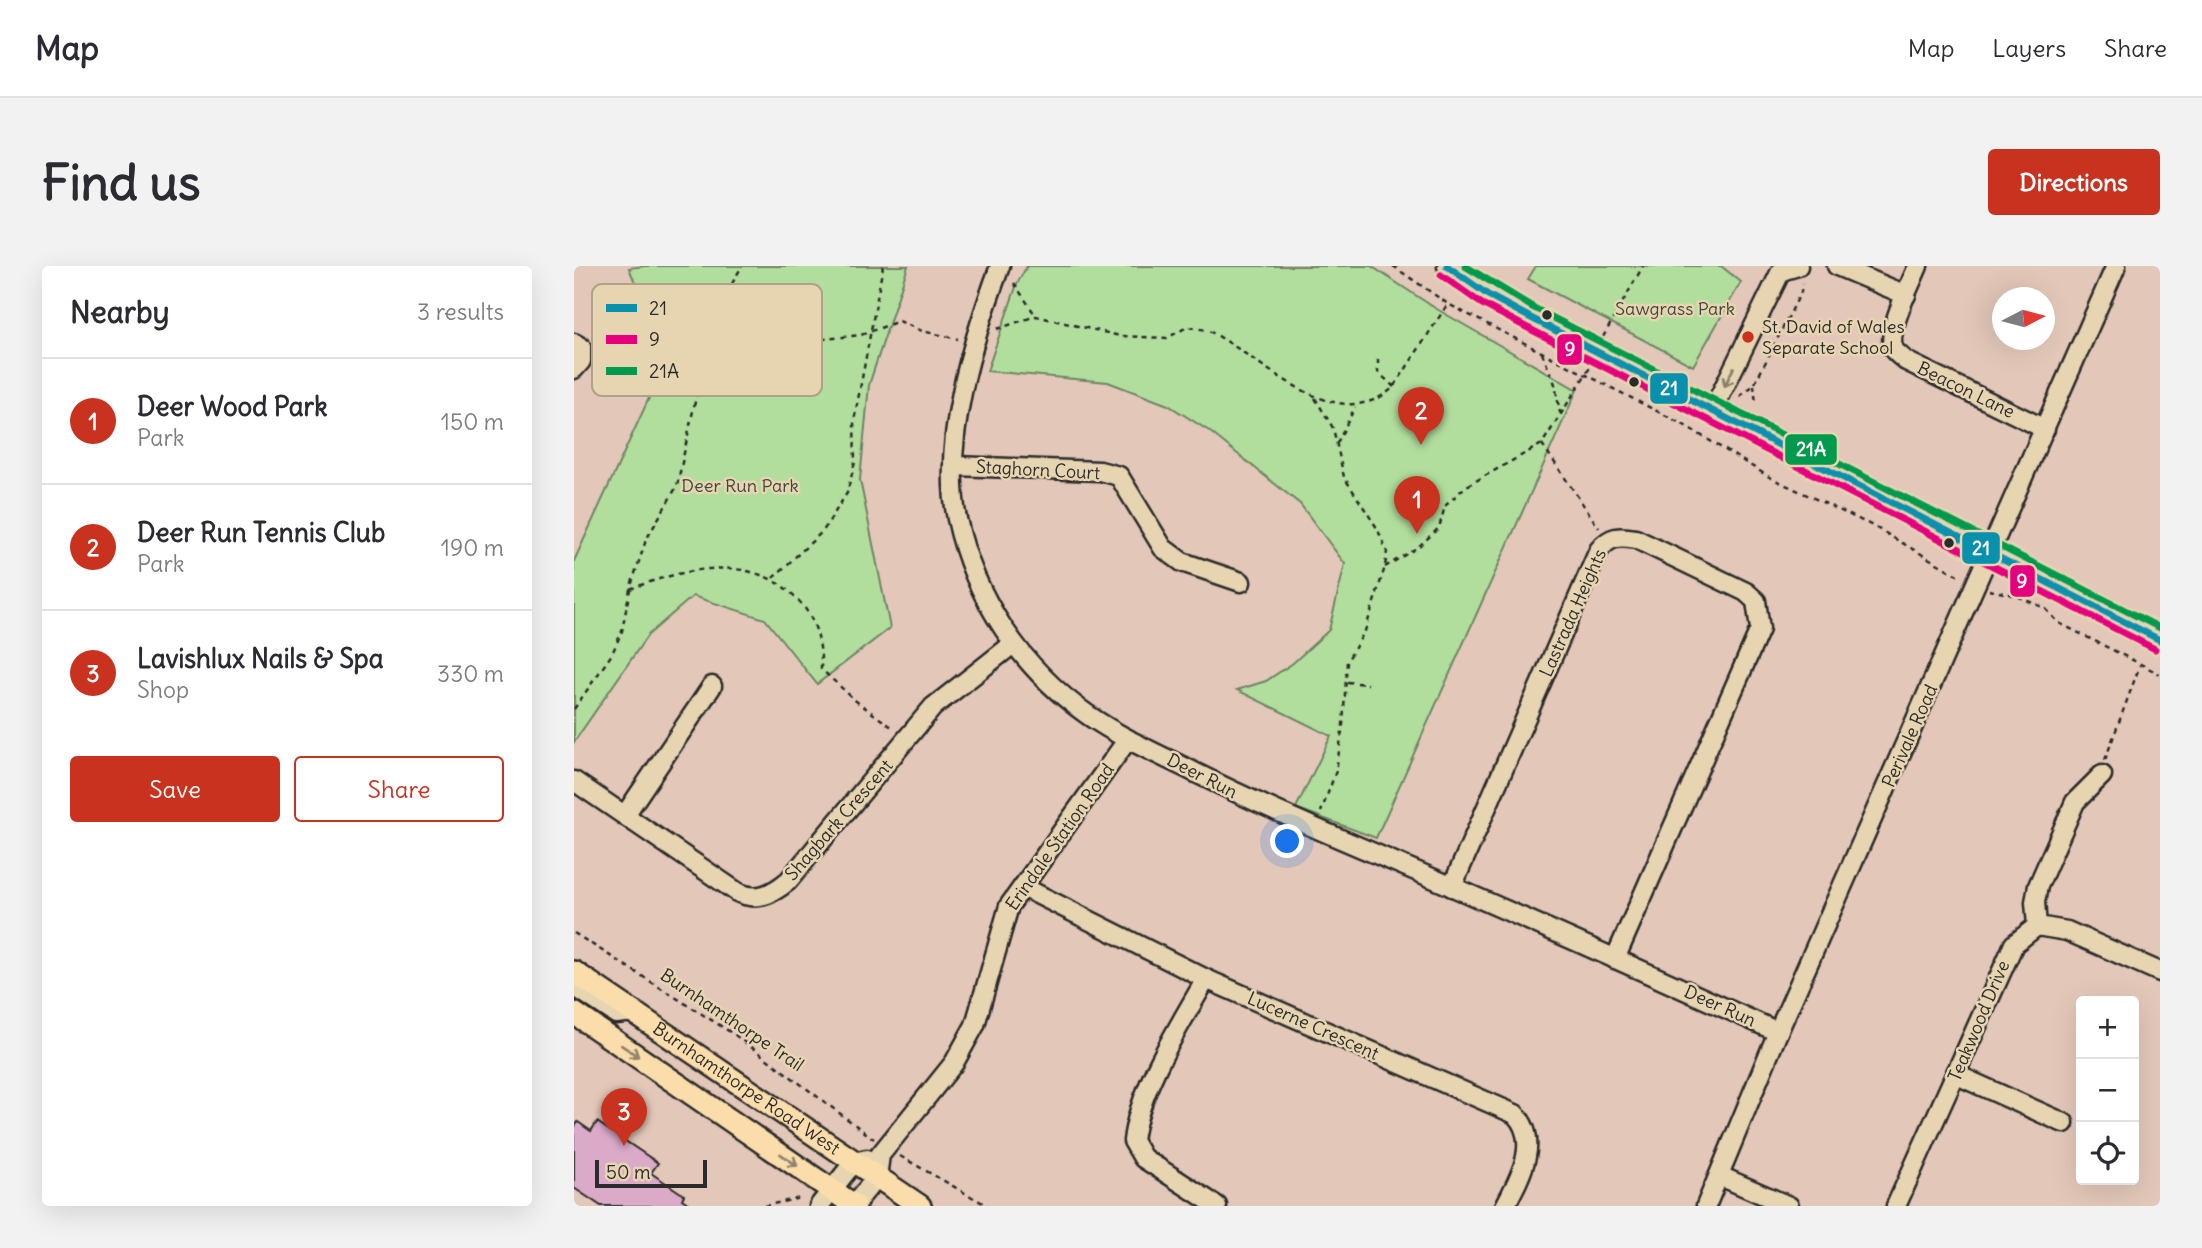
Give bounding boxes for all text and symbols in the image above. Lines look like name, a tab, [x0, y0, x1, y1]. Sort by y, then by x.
text: Map	[35, 27, 99, 69]
text: Map	[1908, 33, 1954, 63]
text: Layers	[1992, 33, 2066, 63]
text: Share	[2104, 33, 2167, 63]
button: Directions	[1988, 149, 2160, 215]
text: Find us	[42, 152, 200, 213]
legend	[592, 284, 822, 396]
north arrow	[1992, 287, 2055, 350]
text: Nearby	[70, 293, 170, 331]
text: 21	[649, 296, 667, 320]
text: 3 results	[417, 297, 504, 326]
park label: Sawgrass Park	[1615, 297, 1735, 320]
unlabelled marker	[1540, 308, 1554, 322]
place label: St. David of Wales Separate School	[1762, 315, 1905, 359]
text: 9	[649, 327, 660, 351]
marker: St. David of Wales Separate School	[1740, 329, 1756, 345]
line badge: 9	[1556, 333, 1583, 366]
text: 9	[1565, 337, 1576, 361]
street label: Beacon Lane	[1914, 356, 2019, 423]
text: 21A	[649, 359, 679, 383]
one-way arrow	[1722, 366, 1736, 387]
line badge: 21	[1649, 372, 1689, 405]
unlabelled marker	[1627, 375, 1641, 389]
text: 21	[1660, 376, 1678, 400]
pin: 2	[1398, 387, 1444, 445]
text: Deer Wood Park	[137, 390, 327, 423]
text: 1	[88, 407, 98, 436]
text: 150 m	[441, 407, 504, 436]
text: Park	[137, 423, 185, 452]
line badge: 21A	[1784, 433, 1838, 466]
text: 21A	[1796, 437, 1826, 461]
street label: Staghorn Court	[975, 455, 1101, 484]
park label: Deer Run Park	[681, 474, 799, 497]
pin: 1	[1394, 476, 1440, 534]
text: Deer Run Tennis Club	[137, 516, 385, 549]
line badge: 21	[1961, 531, 2001, 565]
text: 2	[87, 533, 99, 562]
text: 190 m	[441, 533, 504, 562]
unlabelled marker	[1942, 536, 1956, 550]
text: 21	[1972, 536, 1990, 560]
street label: Lastrada Heights	[1534, 545, 1611, 680]
text: Park	[137, 549, 185, 578]
line badge: 9	[2009, 564, 2036, 598]
text: 9	[2017, 569, 2028, 593]
text: Lavishlux Nails & Spa	[137, 642, 384, 675]
text: 3	[86, 659, 100, 688]
text: 330 m	[437, 659, 504, 688]
text: Shop	[137, 675, 189, 704]
street label: Perivale Road	[1877, 680, 1943, 791]
street label: Deer Run	[1163, 748, 1241, 803]
street label: Shagbark Crescent	[780, 754, 897, 885]
button: Save	[70, 756, 280, 822]
button: Share	[294, 756, 504, 822]
street label: Erindale Station Road	[1000, 758, 1119, 915]
your location	[1270, 824, 1304, 858]
street label: Teakwood Drive	[1943, 957, 2014, 1085]
street label: Burnhamthorpe Trail	[656, 963, 808, 1076]
street label: Deer Run	[1681, 980, 1760, 1032]
street label: Lucerne Crescent	[1244, 986, 1383, 1065]
map controls	[2076, 996, 2139, 1185]
button: +	[2076, 996, 2139, 1059]
street label: Burnhamthorpe Road West	[649, 1017, 844, 1160]
one-way arrow	[620, 1044, 640, 1058]
button: −	[2076, 1059, 2139, 1122]
pin: 3	[601, 1088, 647, 1146]
button: locate	[2076, 1122, 2139, 1185]
one-way arrow	[779, 1153, 798, 1167]
scale bar	[595, 1157, 707, 1189]
text: 50 m	[606, 1160, 651, 1184]

